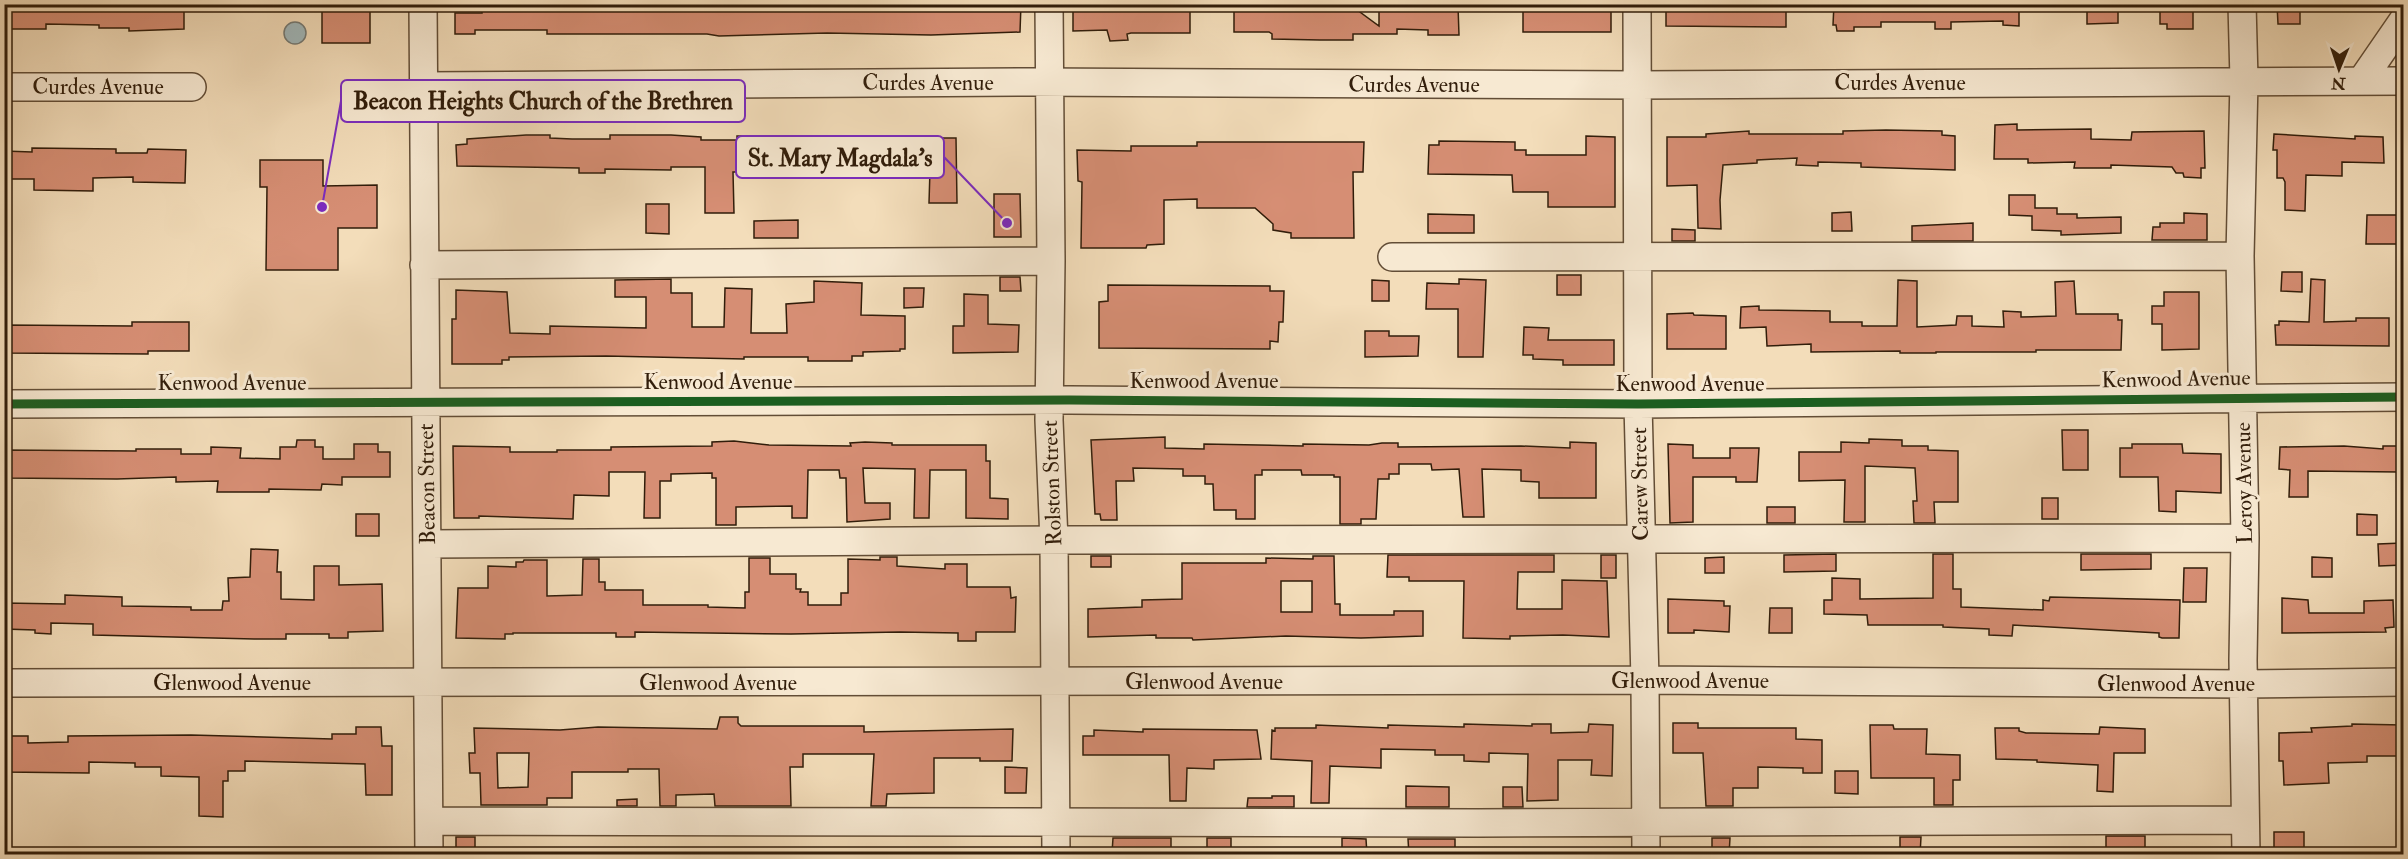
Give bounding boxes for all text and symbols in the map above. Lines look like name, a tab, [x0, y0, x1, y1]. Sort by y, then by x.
north arrow	[2309, 39, 2369, 99]
street label: Curdes Avenue	[862, 69, 994, 97]
street label: Curdes Avenue	[1834, 69, 1966, 97]
street label: Curdes Avenue	[1348, 71, 1480, 99]
street label: Curdes Avenue	[32, 73, 164, 101]
text: N	[2330, 73, 2347, 93]
callout: Beacon Heights Church of the Brethren	[341, 80, 745, 122]
text: Beacon Heights Church of the Brethren	[353, 86, 734, 117]
callout: St. Mary Magdala's	[736, 136, 944, 178]
text: St. Mary Magdala's	[748, 143, 932, 174]
street label: Kenwood Avenue	[2101, 364, 2251, 394]
street label: Kenwood Avenue	[1129, 367, 1279, 395]
street label: Kenwood Avenue	[643, 368, 793, 396]
street label: Kenwood Avenue	[157, 369, 307, 397]
street label: Kenwood Avenue	[1615, 370, 1765, 398]
street label: Rolston Street	[1036, 420, 1068, 546]
street label: Leroy Avenue	[2229, 422, 2259, 544]
street label: Beacon Street	[412, 423, 442, 545]
street label: Carew Street	[1625, 427, 1655, 541]
street label: Glenwood Avenue	[1611, 667, 1769, 695]
street label: Glenwood Avenue	[1125, 668, 1283, 696]
street label: Glenwood Avenue	[153, 669, 311, 697]
street label: Glenwood Avenue	[639, 669, 797, 697]
street label: Glenwood Avenue	[2097, 670, 2255, 698]

